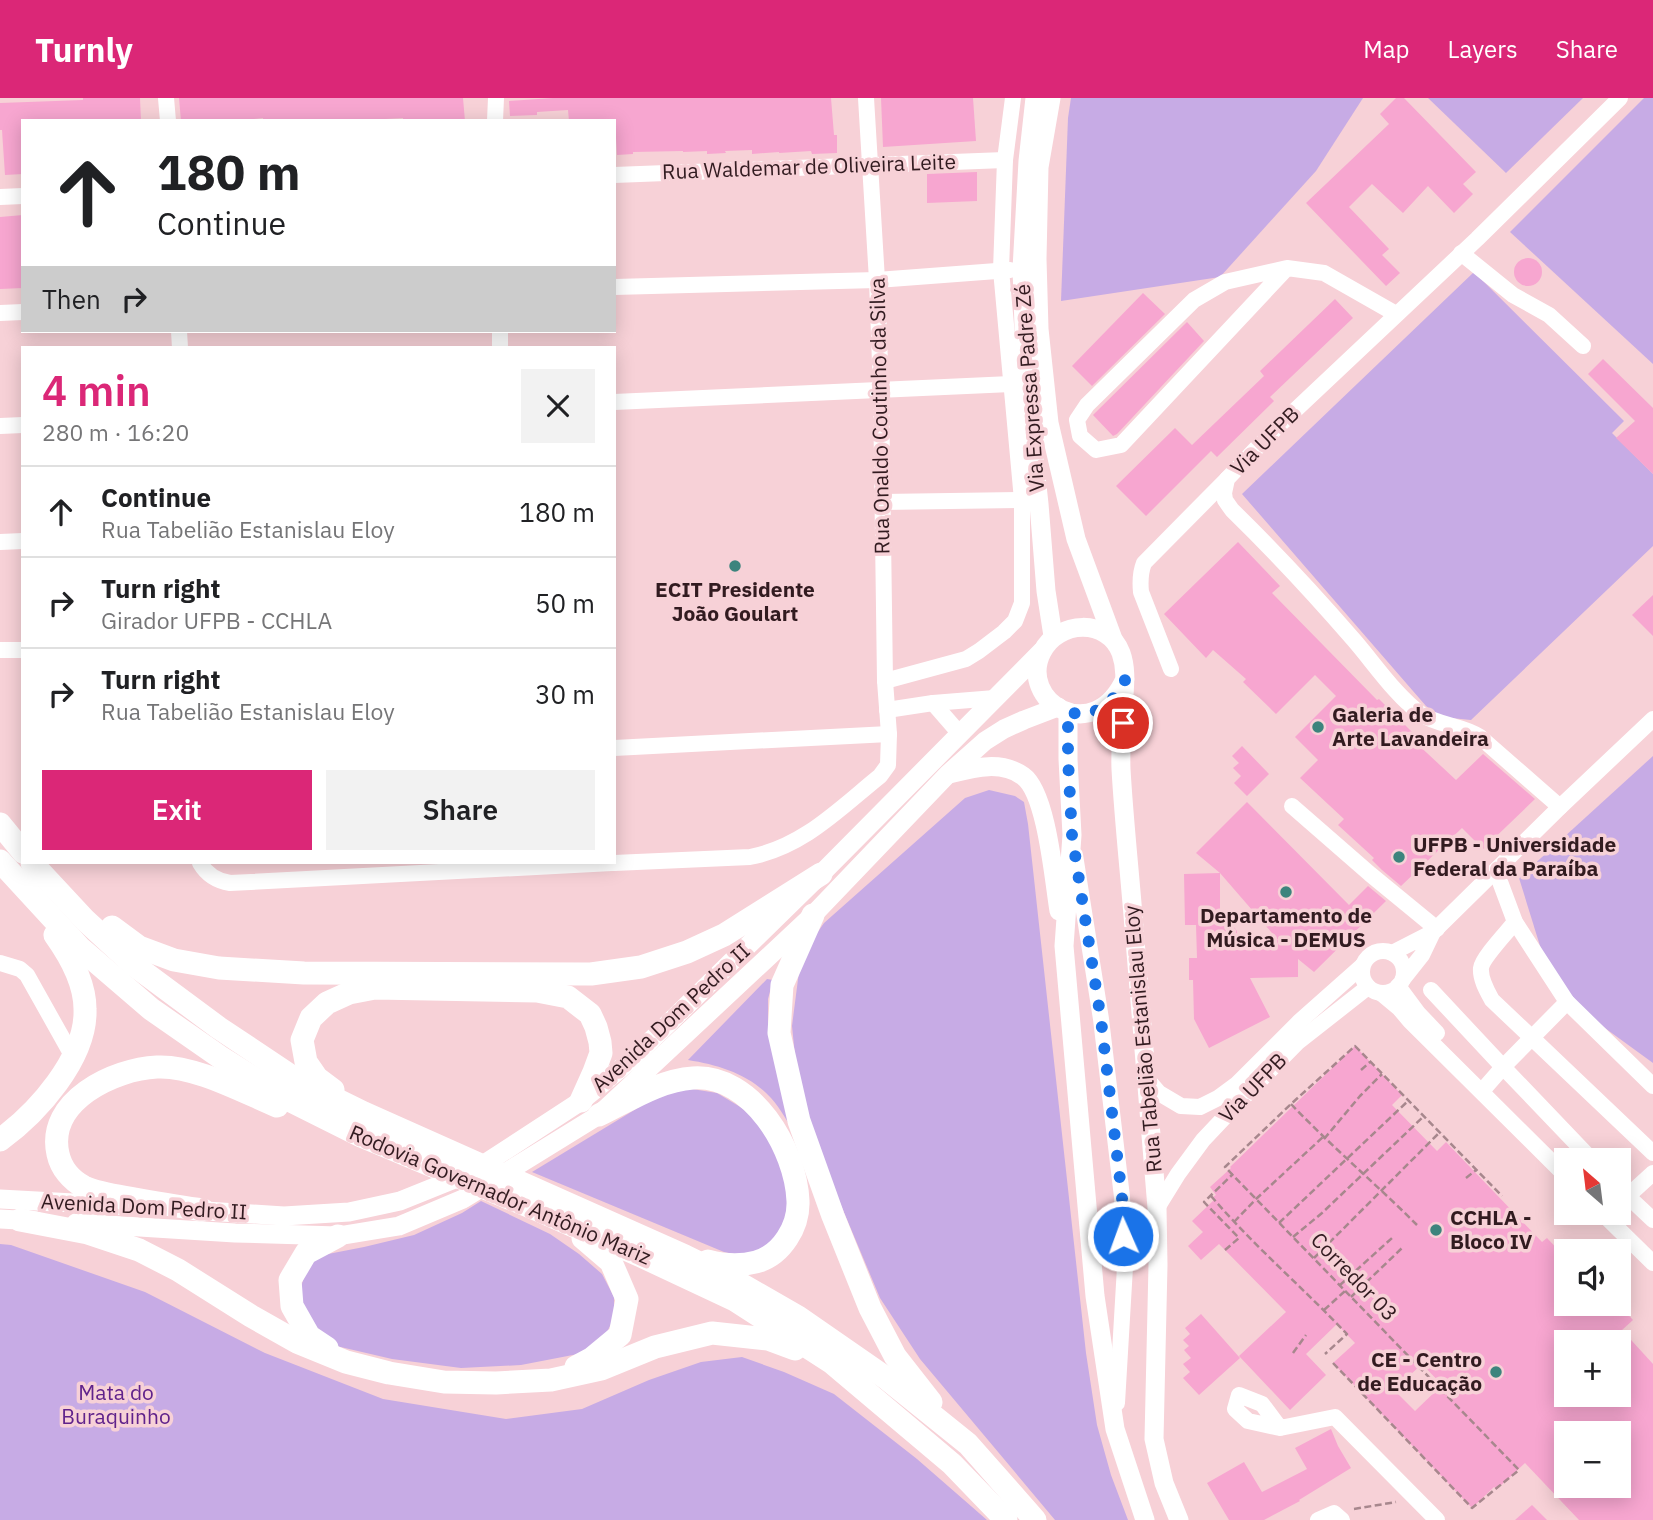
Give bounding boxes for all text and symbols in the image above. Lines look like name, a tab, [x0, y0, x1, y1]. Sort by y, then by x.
text: Turnly	[35, 28, 133, 71]
text: Map	[1363, 33, 1410, 65]
text: Layers	[1448, 33, 1518, 65]
text: Share	[1556, 33, 1618, 65]
text: 180 m	[157, 140, 301, 203]
icon: ahead	[42, 147, 133, 238]
street label: Rua Waldemar de Oliveira Leite	[662, 147, 956, 185]
text: Continue	[157, 202, 286, 244]
street label: Rua Onaldo Coutinho da Silva	[863, 277, 895, 555]
icon: right	[115, 280, 153, 318]
text: Then	[42, 282, 101, 316]
street label: Via Expressa Padre Zé	[1008, 283, 1050, 493]
text: 4 min	[42, 363, 151, 418]
button: close	[521, 369, 595, 443]
street label: Via UFPB	[1224, 400, 1305, 481]
text: 280 m · 16:20	[42, 417, 189, 447]
text: Continue	[101, 480, 211, 514]
icon: ahead	[42, 493, 80, 531]
text: 180 m	[519, 495, 595, 529]
text: Rua Tabelião Estanislau Eloy	[101, 514, 395, 544]
marker: ECIT Presidente João Goulart	[727, 558, 743, 574]
text: Turn right	[101, 571, 220, 605]
place label: ECIT Presidente João Goulart	[655, 575, 815, 627]
icon: right	[42, 584, 80, 622]
text: 50 m	[535, 586, 595, 620]
text: Girador UFPB - CCHLA	[101, 605, 332, 635]
text: Turn right	[101, 662, 220, 696]
icon: right	[42, 675, 80, 713]
text: 30 m	[535, 677, 595, 711]
pin	[1093, 693, 1153, 753]
text: Rua Tabelião Estanislau Eloy	[101, 696, 395, 726]
place label: Galeria de Arte Lavandeira	[1332, 700, 1489, 752]
icon: arrive	[1104, 704, 1142, 742]
marker: Galeria de Arte Lavandeira	[1310, 719, 1326, 735]
button: Exit	[42, 770, 312, 850]
button: Share	[326, 770, 595, 850]
place label: UFPB - Universidade Federal da Paraíba	[1413, 830, 1617, 882]
marker: UFPB - Universidade Federal da Paraíba	[1391, 849, 1407, 865]
marker: Departamento de Música - DEMUS	[1278, 884, 1294, 900]
place label: Departamento de Música - DEMUS	[1200, 901, 1372, 953]
street label: Rua Tabelião Estanislau Eloy	[1116, 904, 1168, 1174]
street label: Avenida Dom Pedro II	[585, 937, 755, 1098]
street label: Via UFPB	[1212, 1046, 1292, 1128]
street label: Rodovia Governador Antônio Mariz	[345, 1118, 656, 1271]
north arrow	[1554, 1148, 1631, 1225]
map controls	[1554, 1148, 1631, 1498]
street label: Avenida Dom Pedro II	[40, 1187, 248, 1225]
position arrow	[1086, 1199, 1160, 1273]
place label: CCHLA - Bloco IV	[1450, 1203, 1533, 1255]
marker: CCHLA - Bloco IV	[1428, 1222, 1444, 1238]
street label: Corredor 03	[1305, 1226, 1404, 1327]
button: sound	[1554, 1239, 1631, 1316]
button: +	[1554, 1330, 1631, 1407]
place label: CE - Centro de Educação	[1357, 1345, 1482, 1397]
marker: CE - Centro de Educação	[1488, 1364, 1504, 1380]
park label: Mata do Buraquinho	[61, 1378, 171, 1430]
button: −	[1554, 1421, 1631, 1498]

